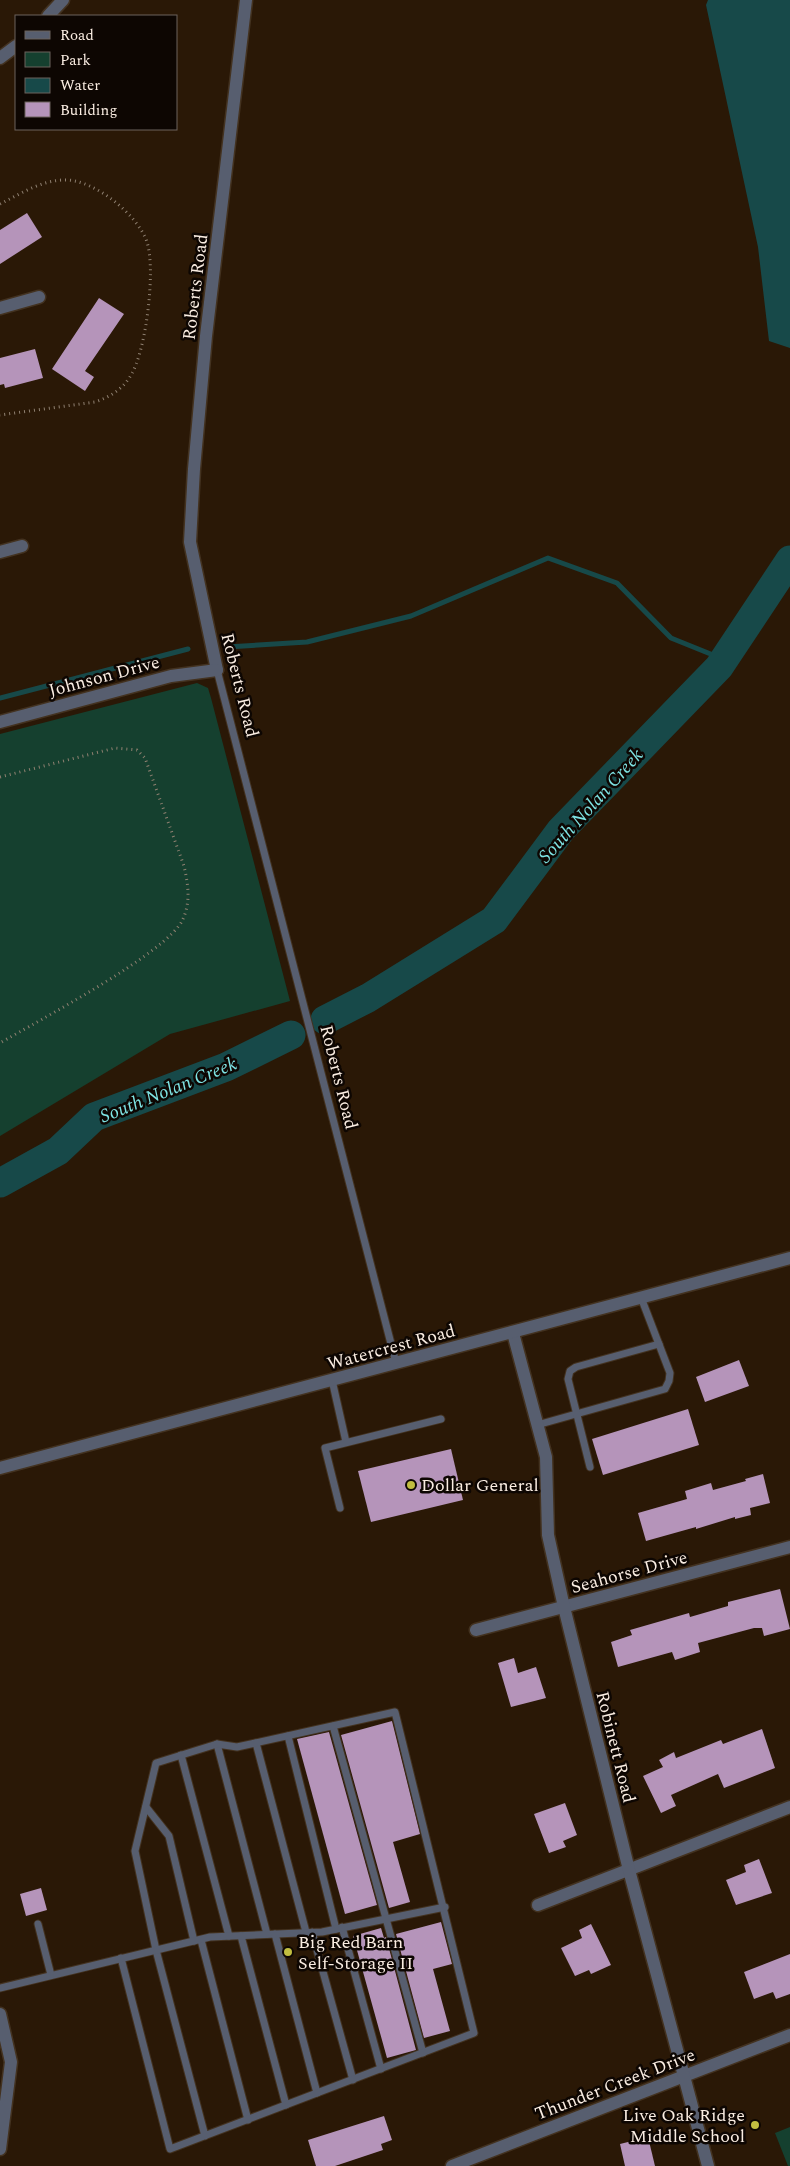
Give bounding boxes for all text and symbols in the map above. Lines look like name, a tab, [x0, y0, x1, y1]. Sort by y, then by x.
legend	[15, 15, 178, 130]
text: Road	[60, 24, 94, 47]
text: Park	[60, 49, 91, 72]
text: Water	[60, 74, 100, 97]
text: Building	[60, 99, 117, 122]
street label: Roberts Road	[176, 232, 215, 342]
street label: Roberts Road	[213, 630, 266, 740]
street label: Johnson Drive	[46, 649, 163, 704]
water label: South Nolan Creek	[531, 742, 651, 870]
street label: Roberts Road	[312, 1022, 365, 1132]
water label: South Nolan Creek	[95, 1050, 242, 1131]
street label: Watercrest Road	[324, 1317, 458, 1378]
place label: Dollar General	[421, 1472, 539, 1499]
marker: Dollar General	[405, 1479, 417, 1491]
street label: Seahorse Drive	[568, 1544, 691, 1601]
street label: Robinett Road	[589, 1688, 642, 1806]
place label: Big Red Barn Self-Storage II	[298, 1929, 413, 1977]
marker: Big Red Barn Self-Storage II	[282, 1946, 294, 1958]
street label: Thunder Creek Drive	[531, 2041, 699, 2128]
place label: Live Oak Ridge Middle School	[622, 2102, 745, 2150]
marker: Live Oak Ridge Middle School	[749, 2119, 761, 2131]

